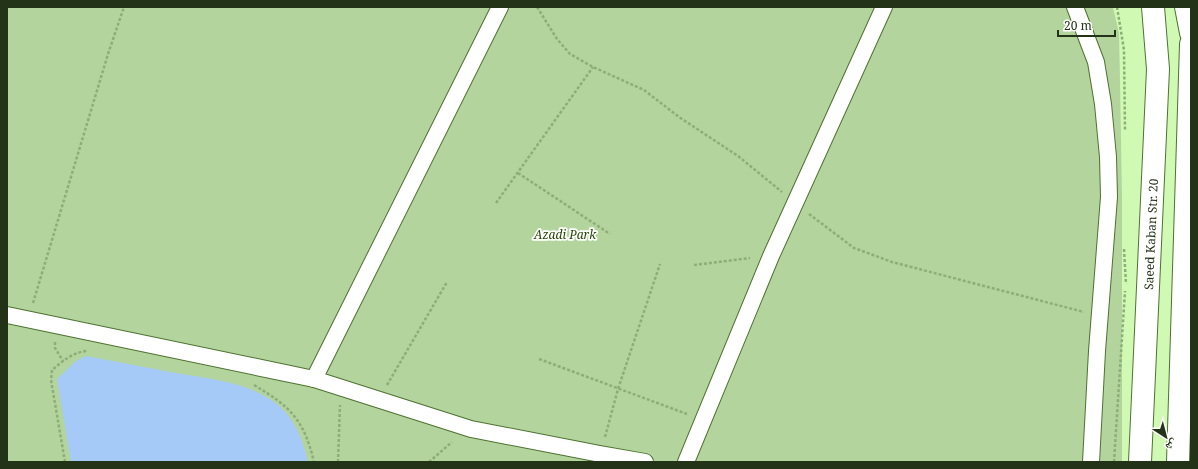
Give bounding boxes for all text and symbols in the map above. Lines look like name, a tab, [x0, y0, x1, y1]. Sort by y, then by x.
scale bar	[1058, 12, 1115, 38]
text: 20 m	[1064, 17, 1092, 34]
street label: Saeed Kaban Str. 20	[1139, 178, 1161, 290]
park label: Azadi Park	[533, 226, 597, 243]
north arrow	[1146, 417, 1186, 457]
text: ش	[1162, 435, 1181, 455]

